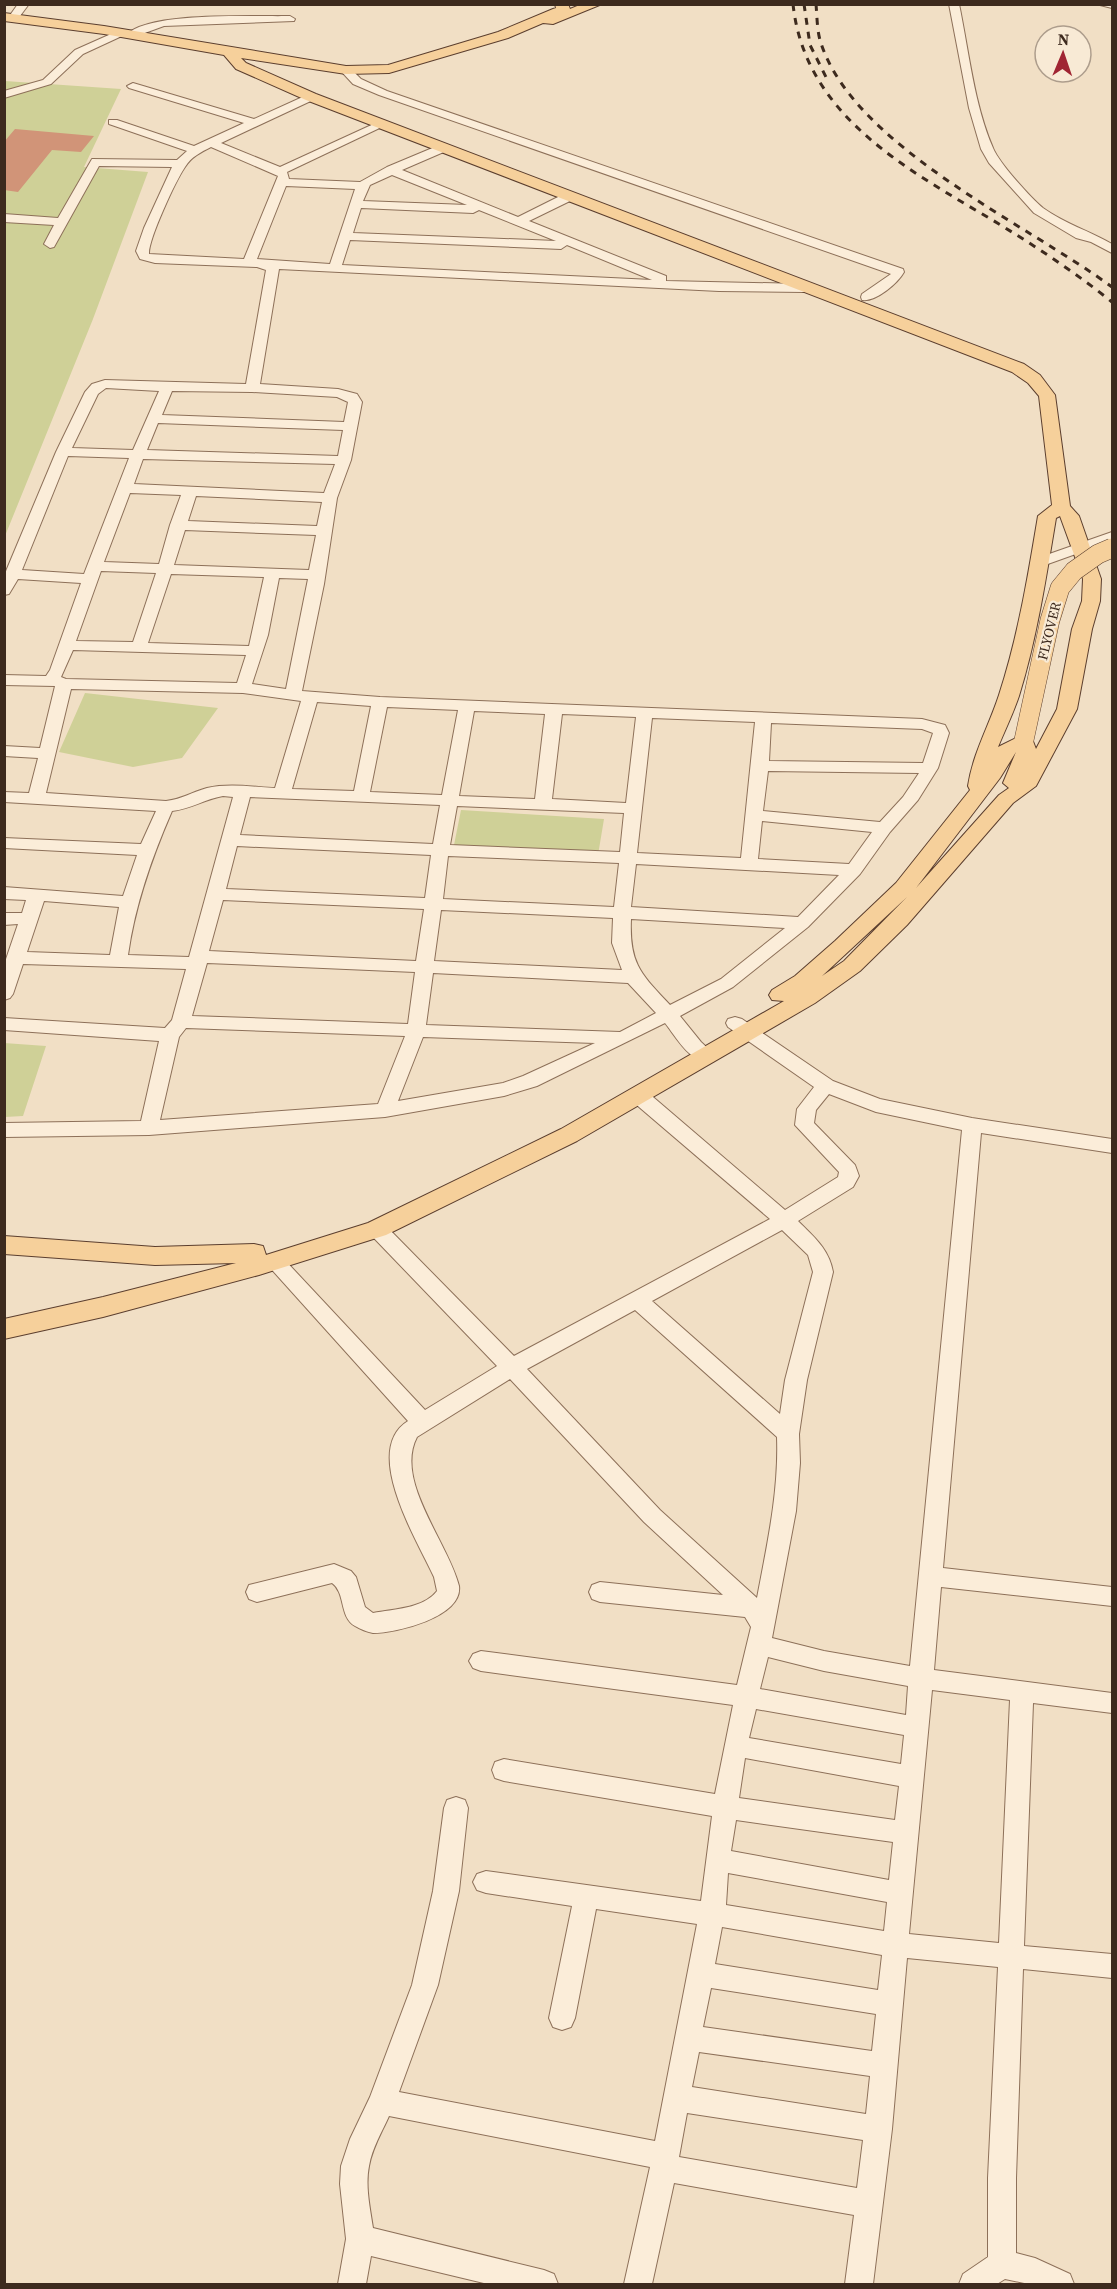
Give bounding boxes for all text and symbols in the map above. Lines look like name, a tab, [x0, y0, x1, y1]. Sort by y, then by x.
north arrow	[1033, 24, 1093, 84]
text: N	[1057, 28, 1070, 50]
street label: FLYOVER	[1032, 600, 1066, 662]

